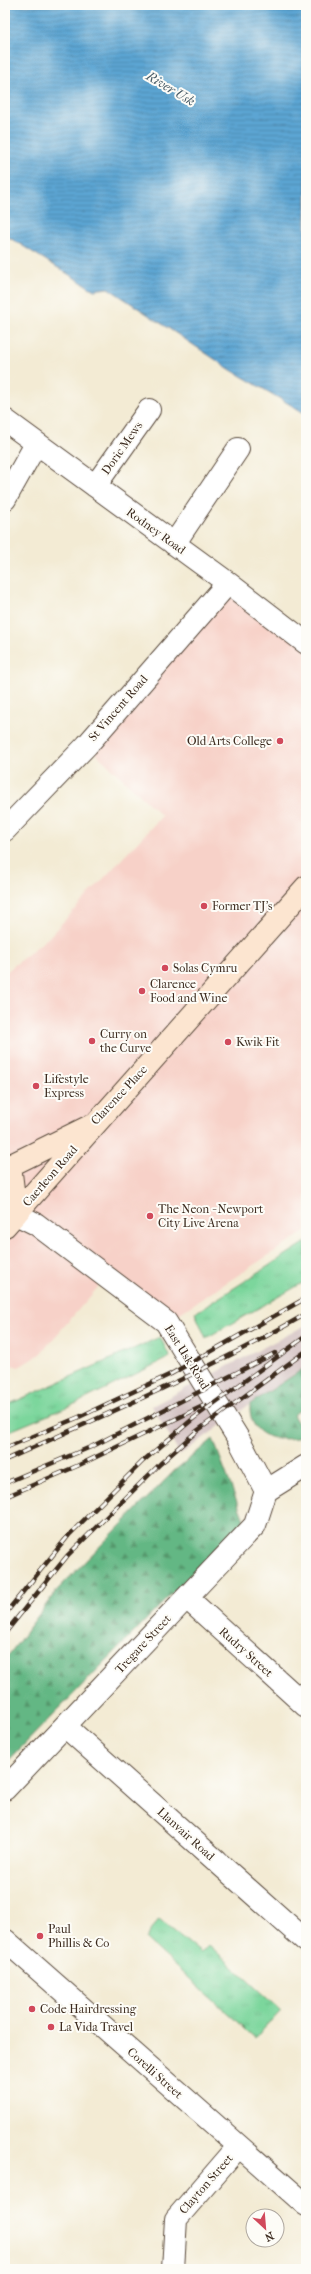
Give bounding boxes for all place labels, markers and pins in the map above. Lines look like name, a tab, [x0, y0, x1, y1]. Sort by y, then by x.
place label: Old Arts College	[187, 734, 272, 748]
marker: Old Arts College	[275, 736, 285, 746]
place label: Former TJ's	[212, 899, 273, 913]
marker: Former TJ's	[199, 901, 209, 911]
place label: Solas Cymru	[173, 961, 238, 975]
marker: Solas Cymru	[160, 963, 170, 973]
place label: Clarence Food and Wine	[150, 977, 227, 1005]
marker: Clarence Food and Wine	[137, 986, 147, 996]
place label: Curry on the Curve	[100, 1027, 151, 1055]
place label: Kwik Fit	[236, 1035, 280, 1049]
marker: Curry on the Curve	[87, 1036, 97, 1046]
marker: Kwik Fit	[223, 1037, 233, 1047]
place label: Lifestyle Express	[44, 1072, 89, 1100]
marker: Lifestyle Express	[31, 1081, 41, 1091]
place label: The Neon - Newport City Live Arena	[158, 1202, 264, 1230]
marker: The Neon - Newport City Live Arena	[145, 1211, 155, 1221]
place label: Paul Phillis & Co	[48, 1922, 109, 1950]
marker: Paul Phillis & Co	[35, 1931, 45, 1941]
place label: Code Hairdressing	[40, 2002, 137, 2016]
marker: Code Hairdressing	[27, 2004, 37, 2014]
place label: La Vida Travel	[59, 2020, 134, 2034]
marker: La Vida Travel	[46, 2022, 56, 2032]

